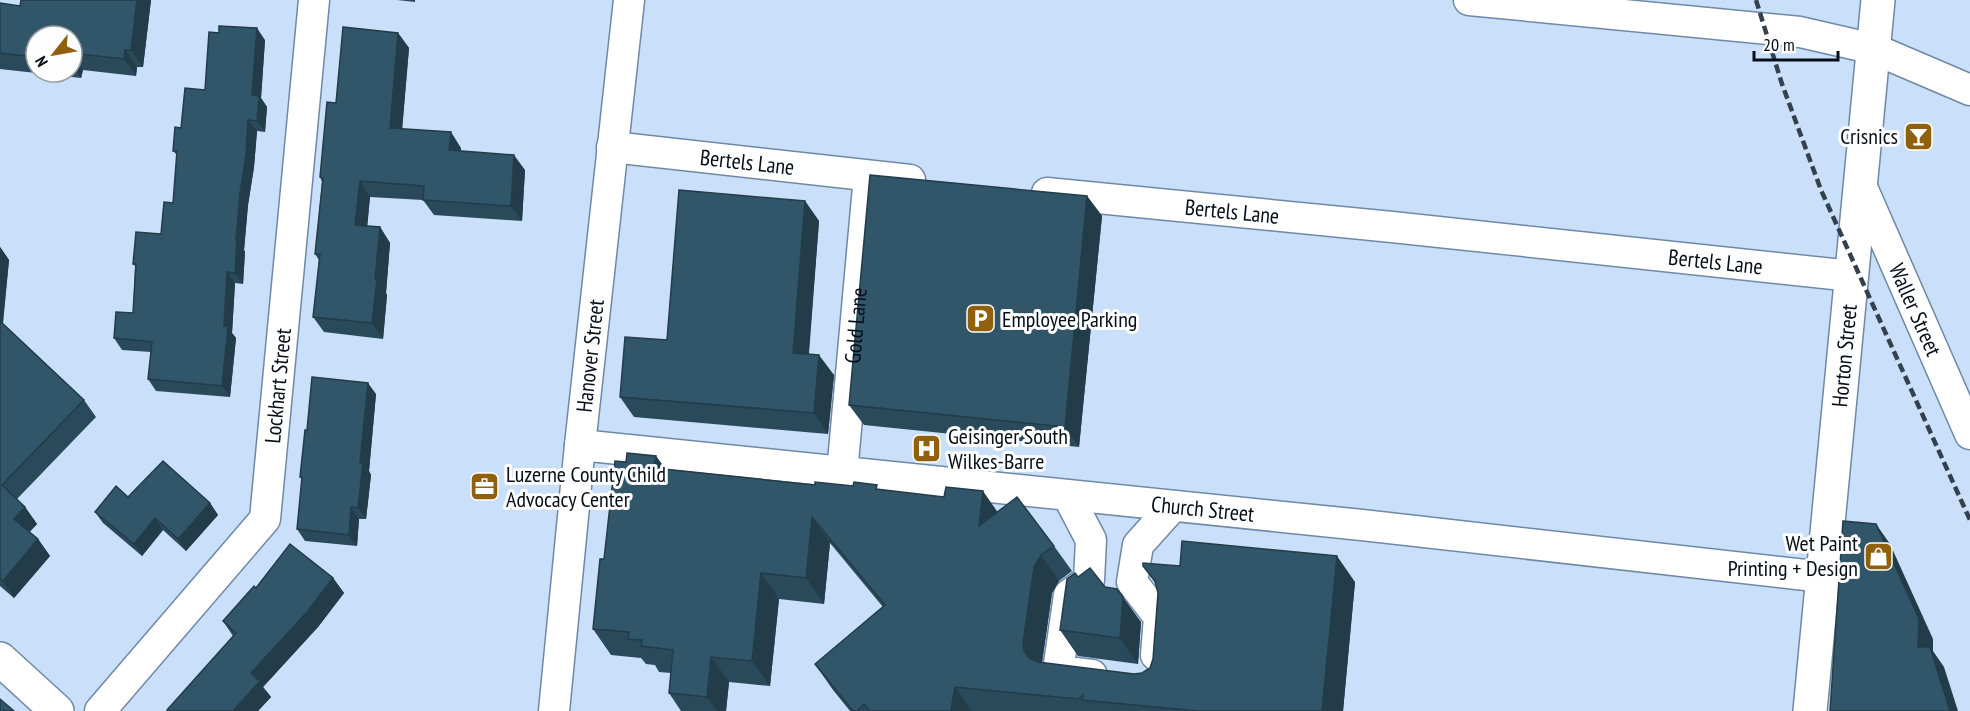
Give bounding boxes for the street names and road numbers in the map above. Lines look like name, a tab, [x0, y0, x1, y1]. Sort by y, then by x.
street label: Bertels Lane	[699, 143, 796, 181]
street label: Bertels Lane	[1184, 193, 1281, 230]
street label: Bertels Lane	[1667, 243, 1764, 280]
street label: Waller Street	[1883, 259, 1948, 360]
street label: Gold Lane	[838, 286, 873, 365]
street label: Hanover Street	[570, 298, 610, 414]
street label: Horton Street	[1825, 303, 1863, 408]
street label: Lockhart Street	[258, 327, 297, 445]
street label: Church Street	[1150, 490, 1255, 528]

